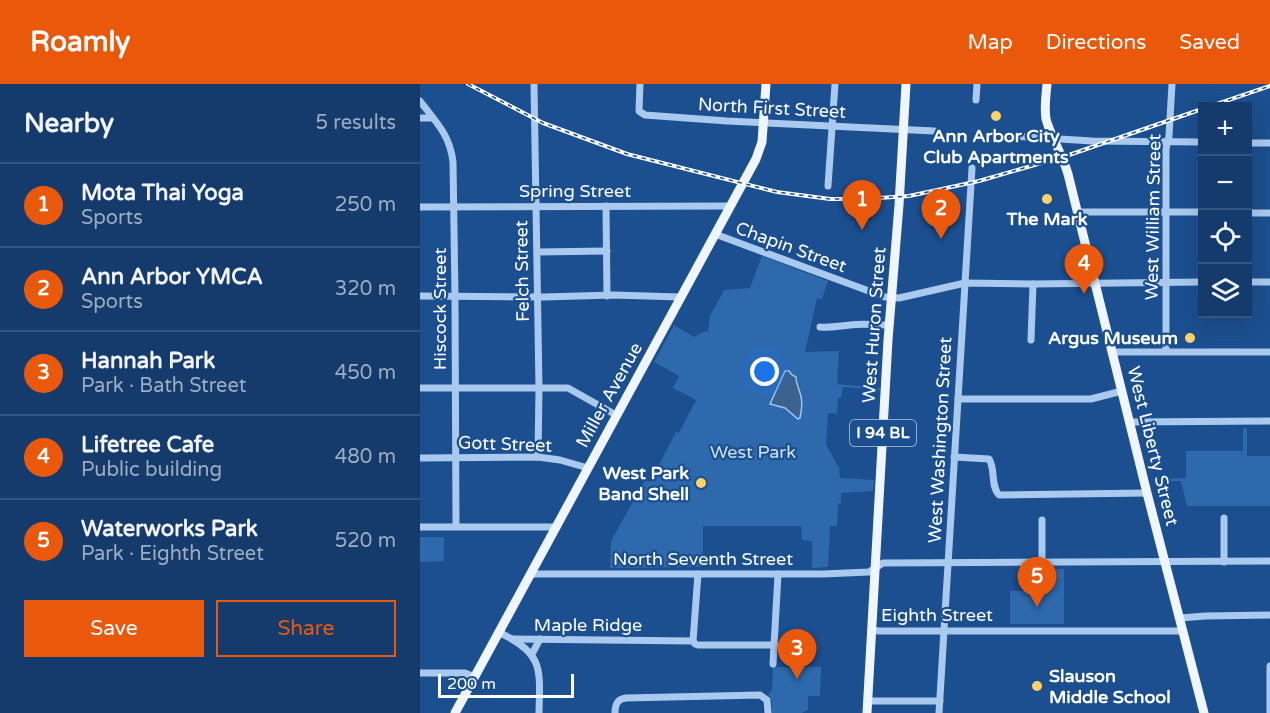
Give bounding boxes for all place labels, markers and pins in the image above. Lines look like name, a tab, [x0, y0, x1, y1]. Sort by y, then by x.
marker: Ann Arbor City Club Apartments	[989, 109, 1003, 123]
place label: Ann Arbor City Club Apartments	[923, 125, 1069, 168]
pin: 1	[842, 180, 882, 230]
pin: 2	[922, 190, 960, 239]
marker: The Mark	[1040, 192, 1054, 206]
place label: The Mark	[1006, 208, 1088, 230]
pin: 4	[1064, 244, 1104, 294]
place label: Argus Museum	[1048, 327, 1178, 349]
marker: Argus Museum	[1183, 331, 1197, 345]
place label: West Park Band Shell	[598, 462, 689, 505]
marker: West Park Band Shell	[694, 476, 708, 490]
pin: 5	[1018, 558, 1056, 607]
pin: 3	[778, 630, 817, 679]
place label: Slauson Middle School	[1049, 665, 1171, 708]
marker: Slauson Middle School	[1030, 679, 1044, 693]

